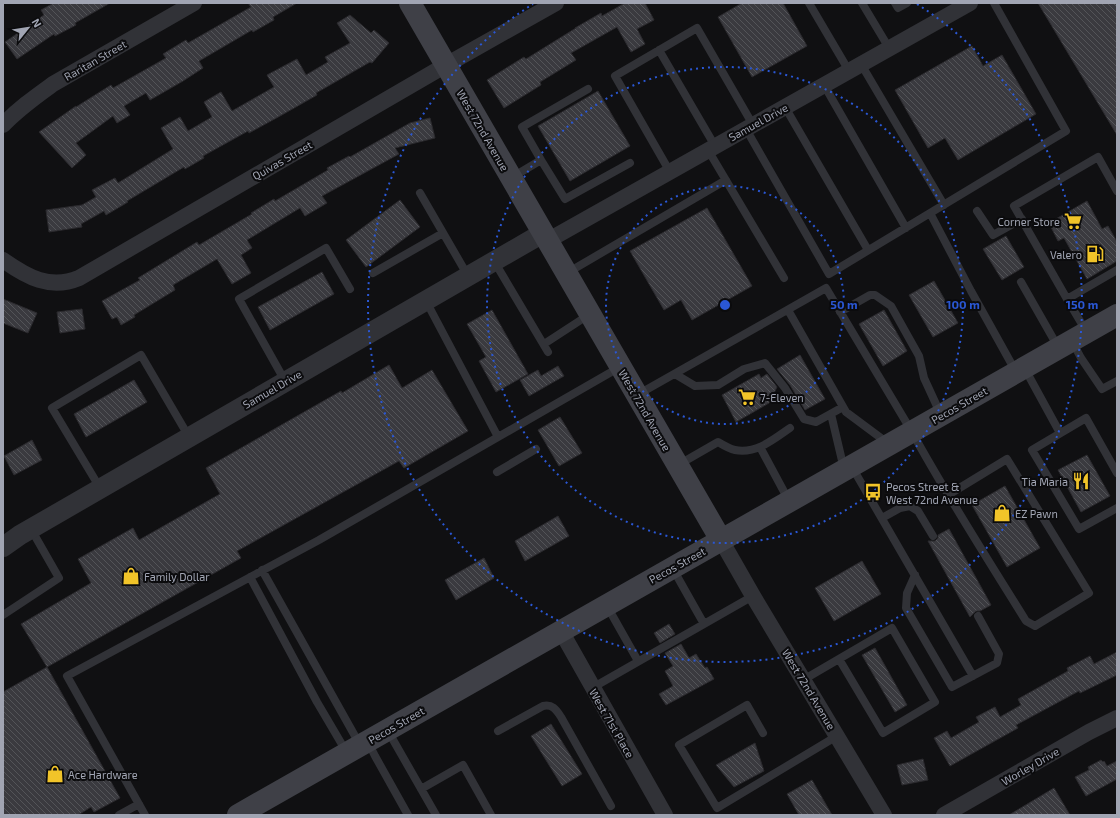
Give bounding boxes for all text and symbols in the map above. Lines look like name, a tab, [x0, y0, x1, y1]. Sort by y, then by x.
north arrow	[8, 8, 48, 48]
text: N	[29, 16, 45, 29]
street label: Raritan Street	[62, 37, 128, 83]
street label: West 72nd Avenue	[454, 87, 512, 173]
street label: Samuel Drive	[726, 100, 790, 144]
street label: Quivas Street	[250, 138, 315, 183]
supermarket icon: Corner Store	[1063, 211, 1083, 231]
place label: Corner Store	[997, 215, 1060, 228]
fuel station icon: Valero	[1085, 244, 1105, 264]
place label: Valero	[1050, 248, 1082, 261]
text: 50 m	[830, 297, 858, 311]
text: 100 m	[946, 297, 980, 311]
text: 150 m	[1066, 297, 1098, 311]
centre of rings	[718, 298, 732, 312]
street label: Samuel Drive	[240, 367, 304, 411]
street label: West 72nd Avenue	[616, 367, 674, 453]
street label: Pecos Street	[929, 384, 989, 426]
supermarket icon: 7-Eleven	[737, 387, 757, 407]
place label: 7-Eleven	[760, 391, 804, 404]
restaurant icon: Tia Maria	[1071, 471, 1091, 491]
place label: Tia Maria	[1022, 475, 1068, 488]
place label: Pecos Street & West 72nd Avenue	[886, 480, 978, 506]
bus stop icon: Pecos Street & West 72nd Avenue	[863, 482, 883, 502]
shop icon: EZ Pawn	[992, 503, 1012, 523]
place label: EZ Pawn	[1015, 507, 1058, 520]
street label: Pecos Street	[647, 544, 707, 586]
shop icon: Family Dollar	[121, 566, 141, 586]
place label: Family Dollar	[144, 570, 210, 583]
street label: West 72nd Avenue	[780, 646, 838, 732]
street label: West 71st Place	[587, 686, 637, 760]
street label: Pecos Street	[366, 704, 426, 746]
street label: Worley Drive	[999, 744, 1061, 788]
shop icon: Ace Hardware	[45, 764, 65, 784]
place label: Ace Hardware	[68, 768, 138, 781]

